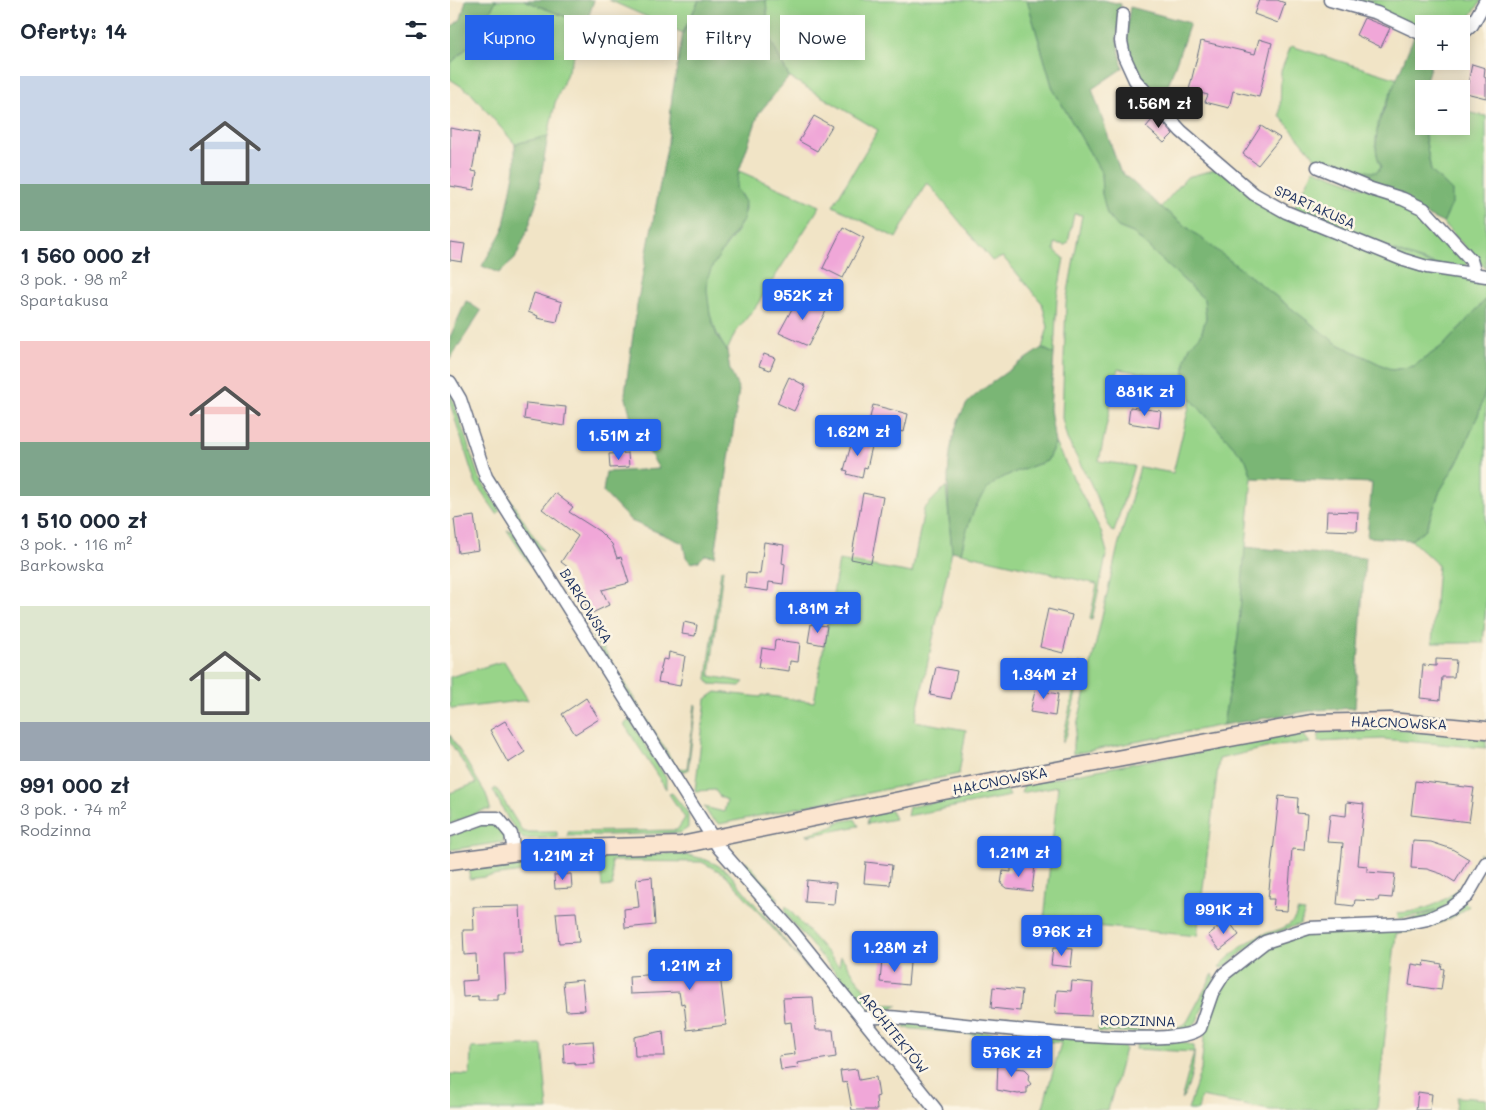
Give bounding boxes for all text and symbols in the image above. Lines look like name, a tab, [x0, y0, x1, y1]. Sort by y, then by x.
chip: Kupno	[465, 15, 554, 60]
chip: Wynajem	[564, 15, 677, 60]
chip: Filtry	[687, 15, 770, 60]
chip: Nowe	[780, 15, 865, 60]
map controls	[1415, 15, 1470, 135]
button: +	[1415, 15, 1470, 70]
icon: filters	[402, 16, 430, 44]
text: Oferty: 14	[20, 17, 127, 44]
button: −	[1415, 80, 1470, 135]
pin: 1.56M zł	[1107, 86, 1211, 129]
text: 1.56M zł	[1127, 92, 1191, 113]
icon: home	[180, 108, 270, 198]
street label: SPARTAKUSA	[1272, 180, 1359, 233]
text: 1 560 000 zł	[20, 241, 150, 268]
text: 3 pok. · 98 m²	[20, 268, 127, 289]
pin: 952K zł	[757, 278, 849, 321]
text: 952K zł	[774, 284, 832, 305]
text: Spartakusa	[20, 289, 109, 310]
icon: home	[180, 373, 270, 463]
pin: 881K zł	[1099, 374, 1191, 417]
text: 881K zł	[1116, 380, 1174, 401]
pin: 1.62M zł	[806, 414, 910, 457]
pin: 1.51M zł	[567, 418, 671, 461]
text: 1.62M zł	[826, 420, 890, 441]
text: 1.51M zł	[588, 424, 650, 445]
text: 1 510 000 zł	[20, 506, 147, 533]
text: 3 pok. · 116 m²	[20, 533, 132, 554]
text: Barkowska	[20, 554, 105, 575]
street label: BARKOWSKA	[556, 565, 617, 647]
pin: 1.81M zł	[766, 592, 870, 634]
text: 1.81M zł	[787, 597, 849, 618]
icon: home	[180, 638, 270, 728]
pin: 1.34M zł	[992, 658, 1096, 700]
text: 1.34M zł	[1011, 663, 1077, 684]
street label: HAŁCNOWSKA	[1351, 711, 1448, 734]
street label: HAŁCNOWSKA	[951, 762, 1049, 799]
text: 991 000 zł	[20, 771, 130, 798]
text: 3 pok. · 74 m²	[20, 798, 127, 819]
text: Rodzinna	[20, 819, 91, 840]
pin: 1.21M zł	[967, 836, 1071, 878]
pin: 1.21M zł	[511, 838, 615, 881]
text: 1.21M zł	[988, 841, 1050, 862]
text: 1.21M zł	[532, 844, 594, 865]
pin: 991K zł	[1178, 892, 1270, 935]
text: 991K zł	[1195, 898, 1253, 919]
pin: 976K zł	[1016, 914, 1108, 957]
text: 976K zł	[1032, 920, 1092, 941]
pin: 1.28M zł	[843, 930, 947, 973]
text: 1.28M zł	[863, 936, 927, 957]
pin: 1.21M zł	[638, 948, 742, 991]
text: 1.21M zł	[659, 954, 721, 975]
street label: ARCHITEKTÓW	[856, 988, 933, 1077]
street label: RODZINNA	[1100, 1010, 1176, 1031]
pin: 576K zł	[966, 1036, 1058, 1078]
text: 576K zł	[982, 1041, 1042, 1062]

